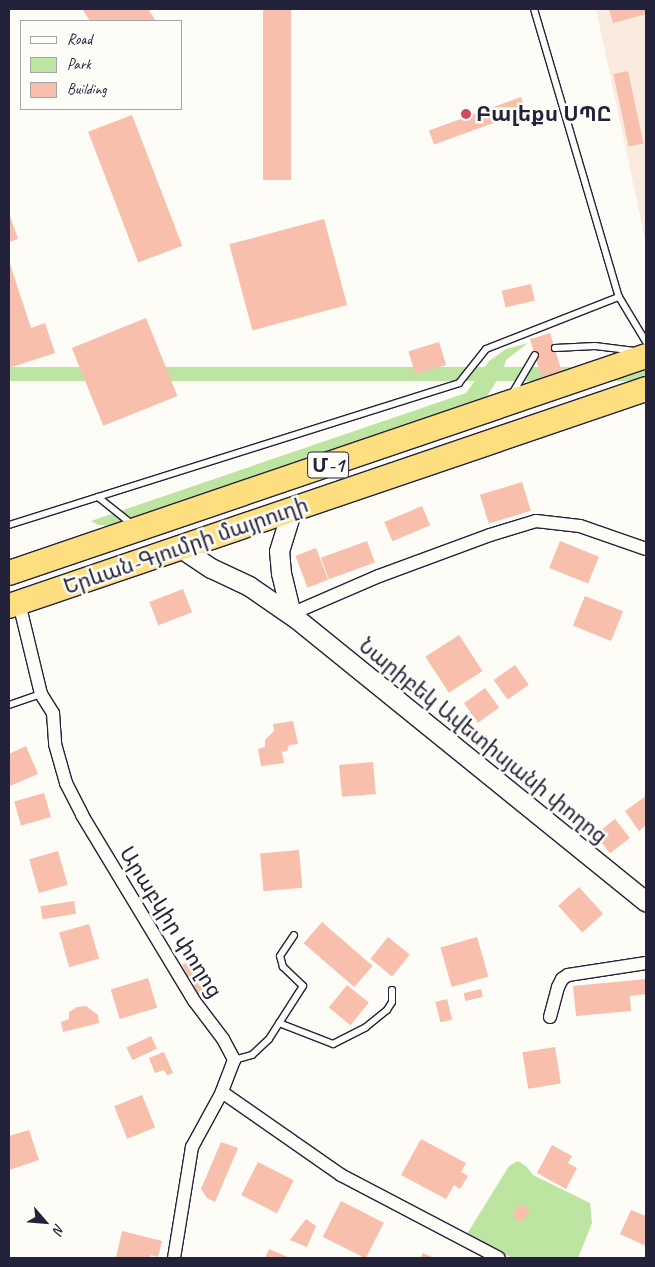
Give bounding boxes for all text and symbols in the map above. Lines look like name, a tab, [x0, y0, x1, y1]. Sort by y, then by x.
legend	[20, 20, 182, 110]
text: Road	[67, 30, 92, 49]
text: Park	[67, 55, 91, 74]
text: Building	[67, 80, 106, 99]
place label: Բալեքս ՍՊԸ	[476, 101, 612, 127]
marker: Բալեքս ՍՊԸ	[460, 108, 472, 120]
road number: Մ-1	[307, 448, 349, 482]
street label: Երևան-Գյումրի մայրուղի	[60, 492, 312, 600]
street label: Նարիբեկ Ավետիսյանի փողոց	[354, 633, 612, 849]
street label: Արաբկիր փողոց	[114, 842, 228, 1002]
north arrow	[20, 1197, 70, 1247]
text: N	[49, 1221, 68, 1237]

